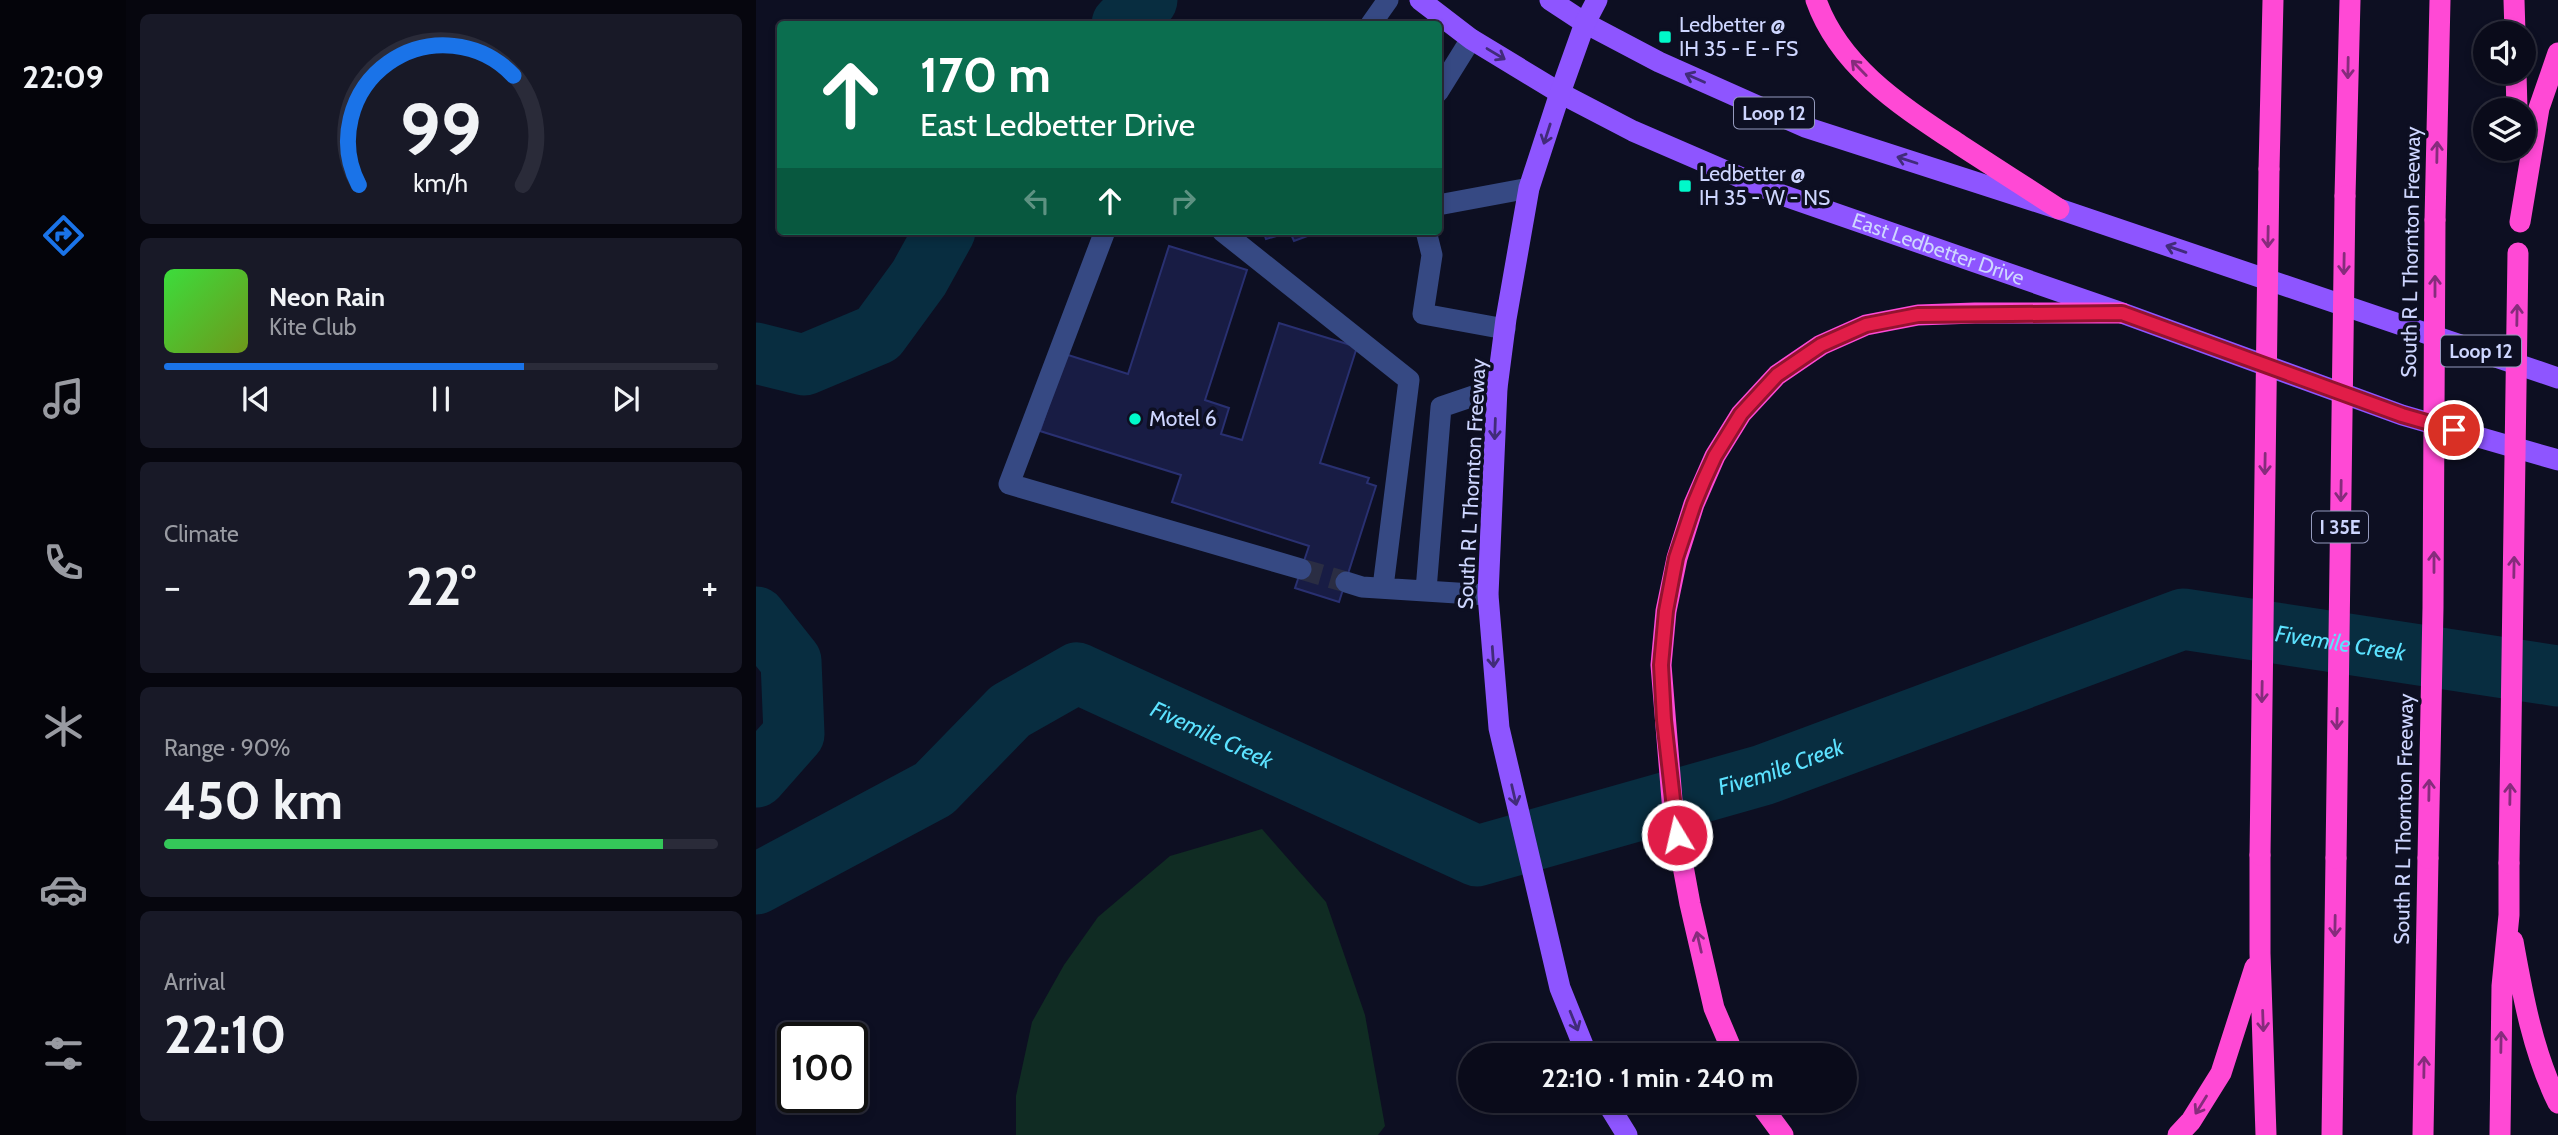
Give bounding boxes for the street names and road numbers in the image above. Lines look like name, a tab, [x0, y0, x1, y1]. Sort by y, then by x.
road number: Loop 12	[1734, 97, 1814, 128]
street label: South R L Thornton Freeway	[2396, 126, 2425, 378]
street label: East Ledbetter Drive	[1849, 207, 2028, 290]
road number: Loop 12	[2441, 336, 2521, 366]
street label: South R L Thornton Freeway	[1452, 358, 1491, 610]
road number: I 35E	[2312, 512, 2368, 542]
street label: South R L Thornton Freeway	[2389, 693, 2418, 945]

